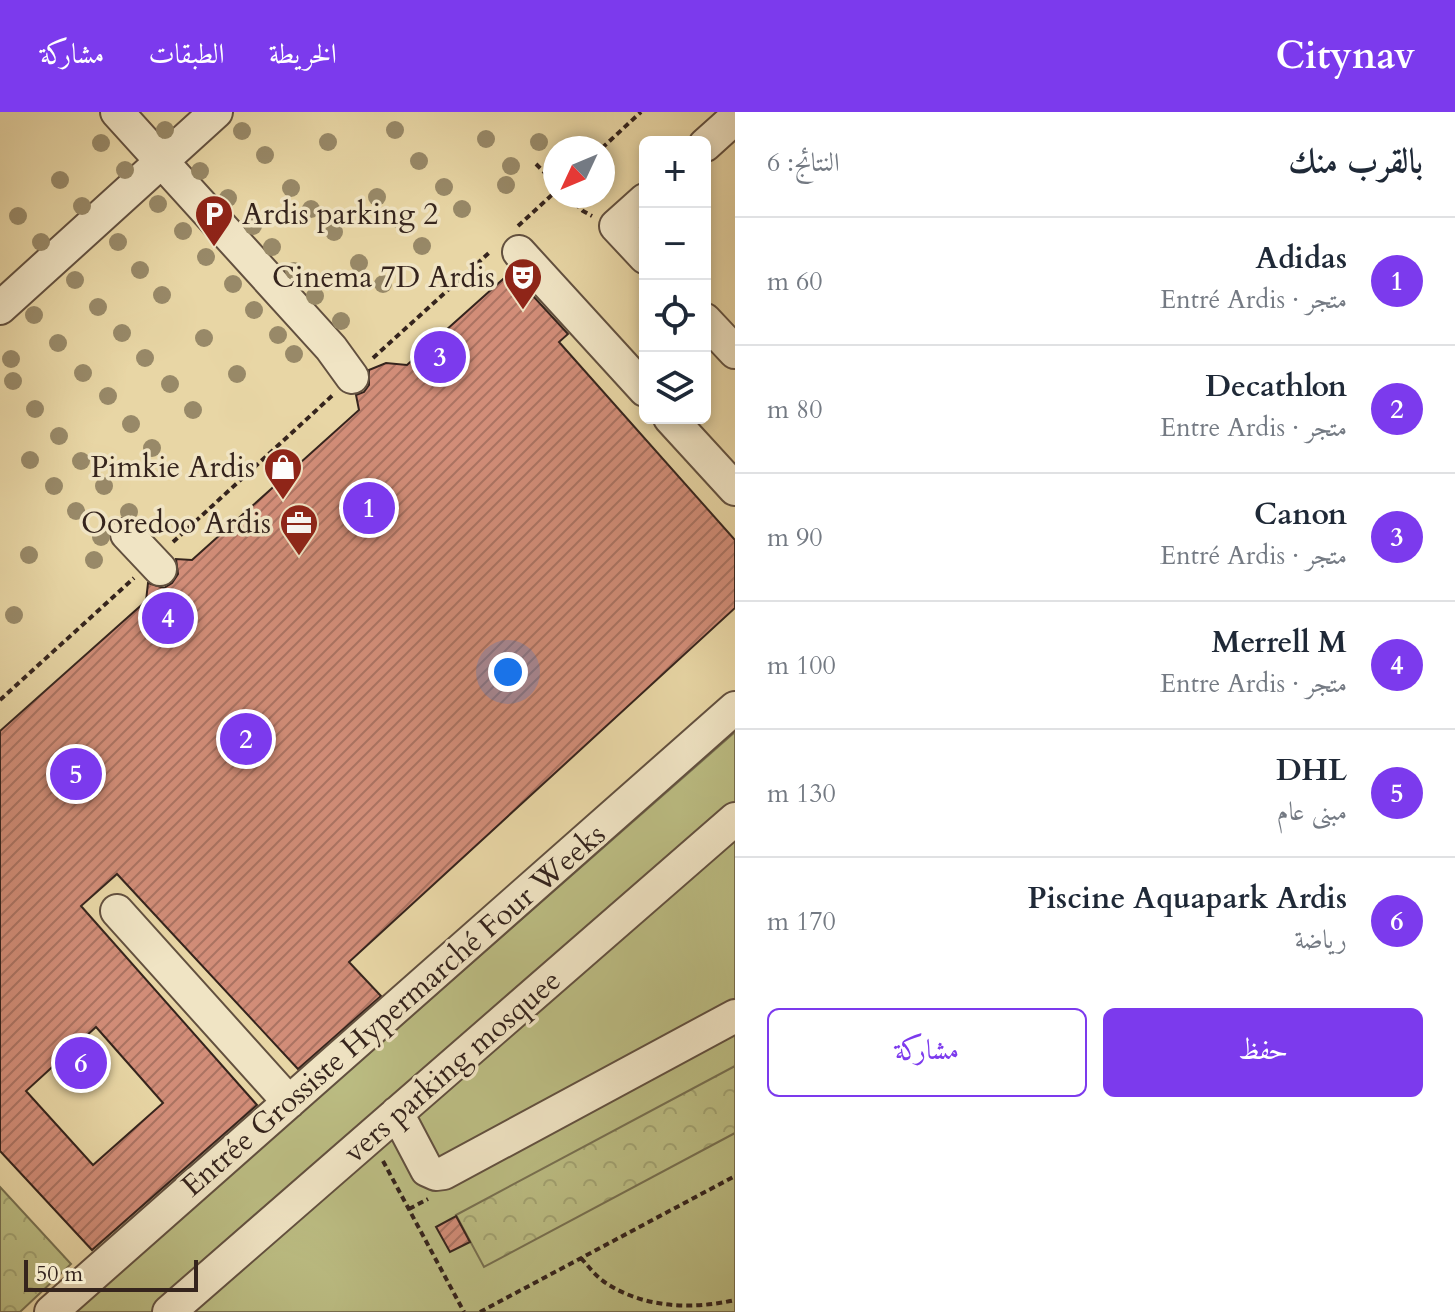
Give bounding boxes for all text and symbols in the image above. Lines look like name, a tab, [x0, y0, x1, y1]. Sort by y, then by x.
text: Citynav	[1275, 30, 1415, 82]
text: مشاركة	[40, 35, 104, 73]
text: الطبقات	[148, 35, 225, 73]
text: الخريطة	[269, 35, 337, 73]
north arrow	[543, 136, 615, 208]
map controls	[639, 136, 711, 424]
button: +	[639, 136, 711, 208]
text: بالقرب منك	[1288, 138, 1423, 184]
text: النتائج: 6	[767, 145, 840, 180]
parking icon: Ardis parking 2	[193, 193, 235, 248]
place label: Ardis parking 2	[242, 194, 438, 235]
button: −	[639, 208, 711, 280]
text: Adidas	[1256, 238, 1347, 279]
theatre icon: Cinema 7D Ardis	[502, 256, 544, 311]
place label: Cinema 7D Ardis	[272, 257, 495, 298]
text: 60 m	[767, 264, 823, 299]
text: 1	[1390, 264, 1404, 299]
button: locate	[639, 280, 711, 352]
text: متجر · Entré Ardis	[1160, 282, 1347, 317]
pin: 3	[414, 327, 466, 387]
button: layers	[639, 352, 711, 424]
text: Decathlon	[1205, 366, 1347, 407]
text: 80 m	[767, 392, 823, 427]
text: 2	[1390, 392, 1404, 427]
text: متجر · Entre Ardis	[1160, 410, 1347, 445]
shop icon: Pimkie Ardis	[262, 446, 304, 501]
place label: Pimkie Ardis	[91, 447, 255, 488]
pin: 1	[343, 478, 395, 538]
text: Canon	[1254, 494, 1347, 535]
office icon: Ooredoo Ardis	[278, 502, 320, 557]
place label: Ooredoo Ardis	[81, 503, 271, 544]
text: 90 m	[767, 520, 823, 555]
text: 3	[1390, 520, 1404, 555]
text: متجر · Entré Ardis	[1160, 538, 1347, 573]
pin: 4	[142, 588, 194, 648]
text: Merrell M	[1211, 622, 1347, 663]
text: 100 m	[767, 648, 836, 683]
text: 4	[1390, 648, 1404, 683]
your location	[488, 652, 528, 692]
text: متجر · Entre Ardis	[1160, 666, 1347, 701]
pin: 2	[220, 709, 272, 769]
pin: 5	[50, 744, 102, 804]
text: DHL	[1276, 750, 1347, 791]
text: 130 m	[767, 776, 836, 811]
text: 5	[1390, 776, 1404, 811]
text: مبنى عام	[1277, 794, 1347, 829]
street label: Entrée Grossiste Hypermarché Four Weeks	[172, 815, 614, 1206]
text: Piscine Aquapark Ardis	[1027, 878, 1347, 919]
text: 170 m	[767, 904, 836, 939]
text: 6	[1390, 904, 1404, 939]
text: رياضة	[1295, 922, 1347, 957]
street label: vers parking mosquee	[335, 961, 570, 1172]
button: مشاركة	[767, 1008, 1087, 1097]
button: حفظ	[1103, 1008, 1423, 1097]
pin: 6	[55, 1033, 107, 1093]
scale bar	[24, 1256, 198, 1292]
text: 50 m	[36, 1259, 83, 1289]

